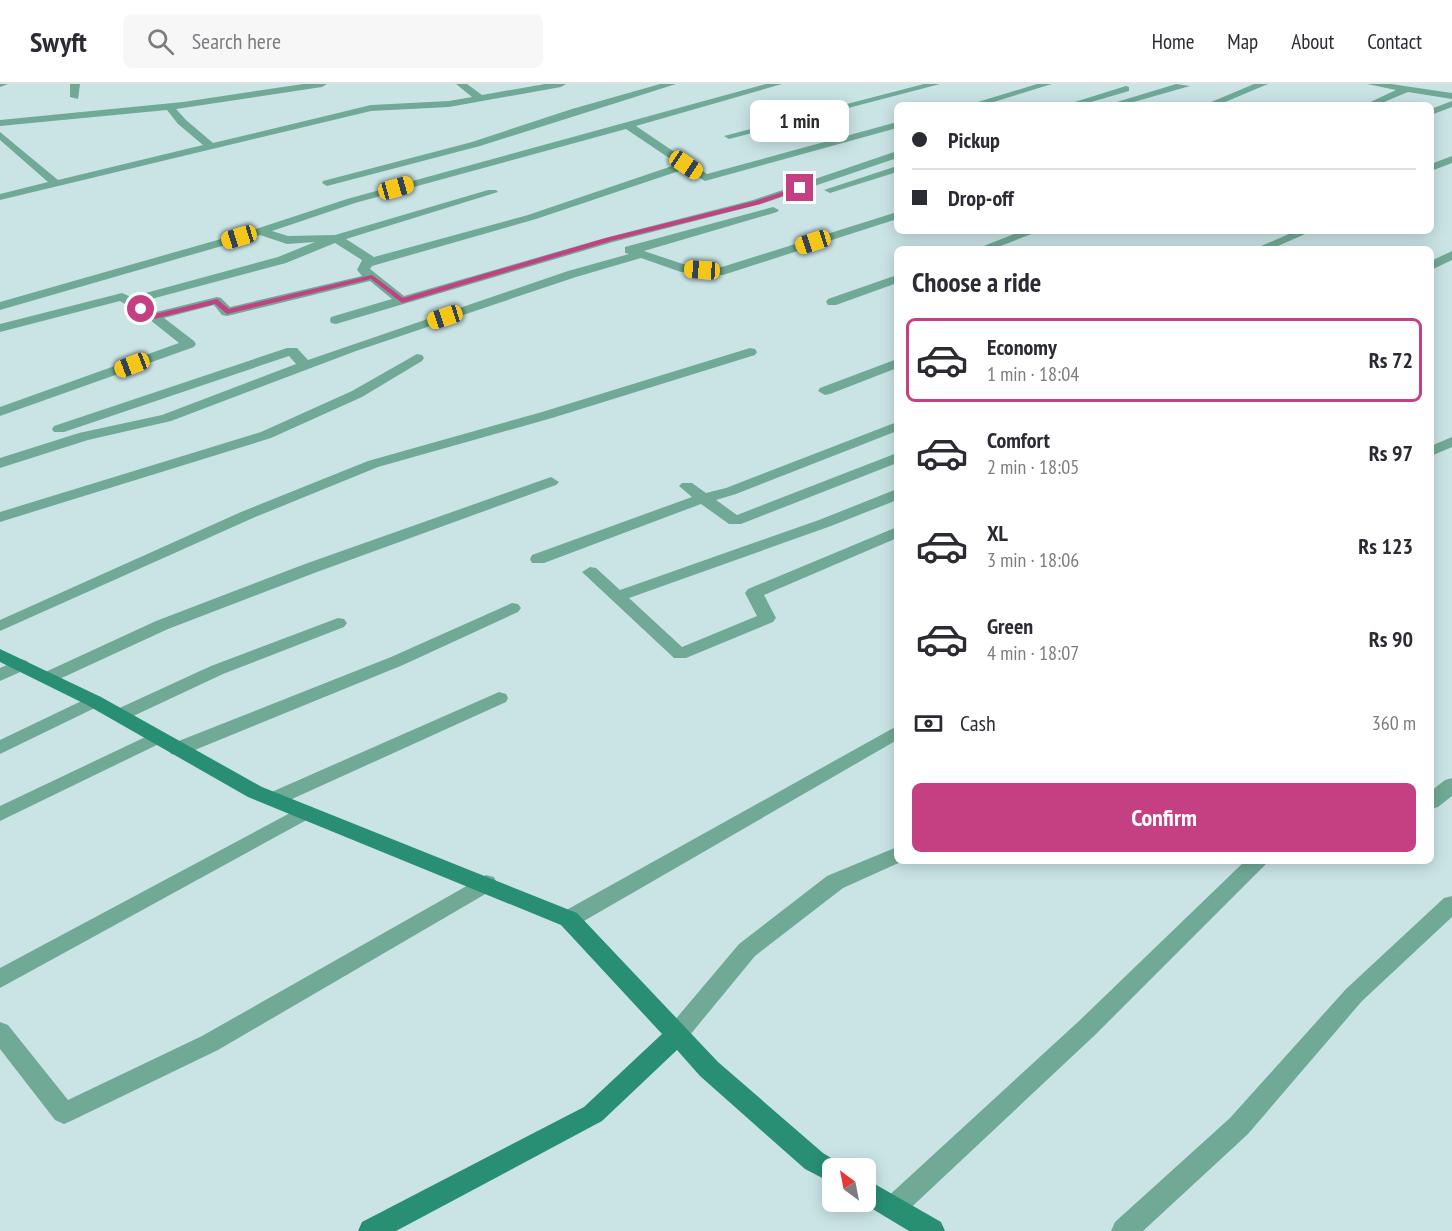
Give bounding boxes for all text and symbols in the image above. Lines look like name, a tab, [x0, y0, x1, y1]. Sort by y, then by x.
search box	[123, 14, 543, 68]
text: Swyft	[30, 23, 87, 60]
icon: search	[144, 25, 177, 58]
text: Search here	[192, 27, 281, 55]
text: Home	[1152, 28, 1194, 55]
text: Map	[1227, 28, 1258, 55]
text: About	[1291, 28, 1334, 55]
text: Contact	[1367, 28, 1422, 55]
callout: 1 min	[750, 101, 850, 143]
text: 1 min	[779, 108, 820, 134]
text: Pickup	[948, 126, 1000, 154]
car	[666, 147, 706, 183]
car	[376, 174, 416, 202]
route end	[786, 174, 813, 201]
text: Drop-off	[948, 184, 1014, 212]
car	[219, 223, 259, 251]
car	[793, 228, 833, 256]
car	[683, 260, 721, 280]
text: Choose a ride	[912, 265, 1041, 299]
route start	[127, 295, 154, 322]
car	[425, 303, 465, 331]
icon: car	[915, 333, 969, 387]
text: Economy	[987, 333, 1057, 361]
text: Rs 72	[1369, 346, 1413, 374]
car	[112, 350, 152, 380]
text: 1 min · 18:04	[987, 361, 1079, 387]
icon: car	[915, 426, 969, 480]
text: Comfort	[987, 426, 1050, 454]
text: Rs 97	[1369, 439, 1413, 467]
text: 2 min · 18:05	[987, 454, 1079, 480]
icon: car	[915, 519, 969, 573]
text: XL	[987, 519, 1008, 547]
text: Rs 123	[1358, 532, 1413, 560]
text: 3 min · 18:06	[987, 547, 1079, 573]
icon: car	[915, 612, 969, 666]
text: Green	[987, 612, 1033, 640]
text: Rs 90	[1369, 625, 1413, 653]
text: 4 min · 18:07	[987, 640, 1079, 666]
icon: cash	[912, 707, 945, 740]
text: Cash	[960, 709, 996, 737]
text: 360 m	[1372, 710, 1416, 736]
button: Confirm	[912, 783, 1416, 852]
north arrow	[822, 1158, 876, 1212]
map controls	[822, 1158, 876, 1212]

